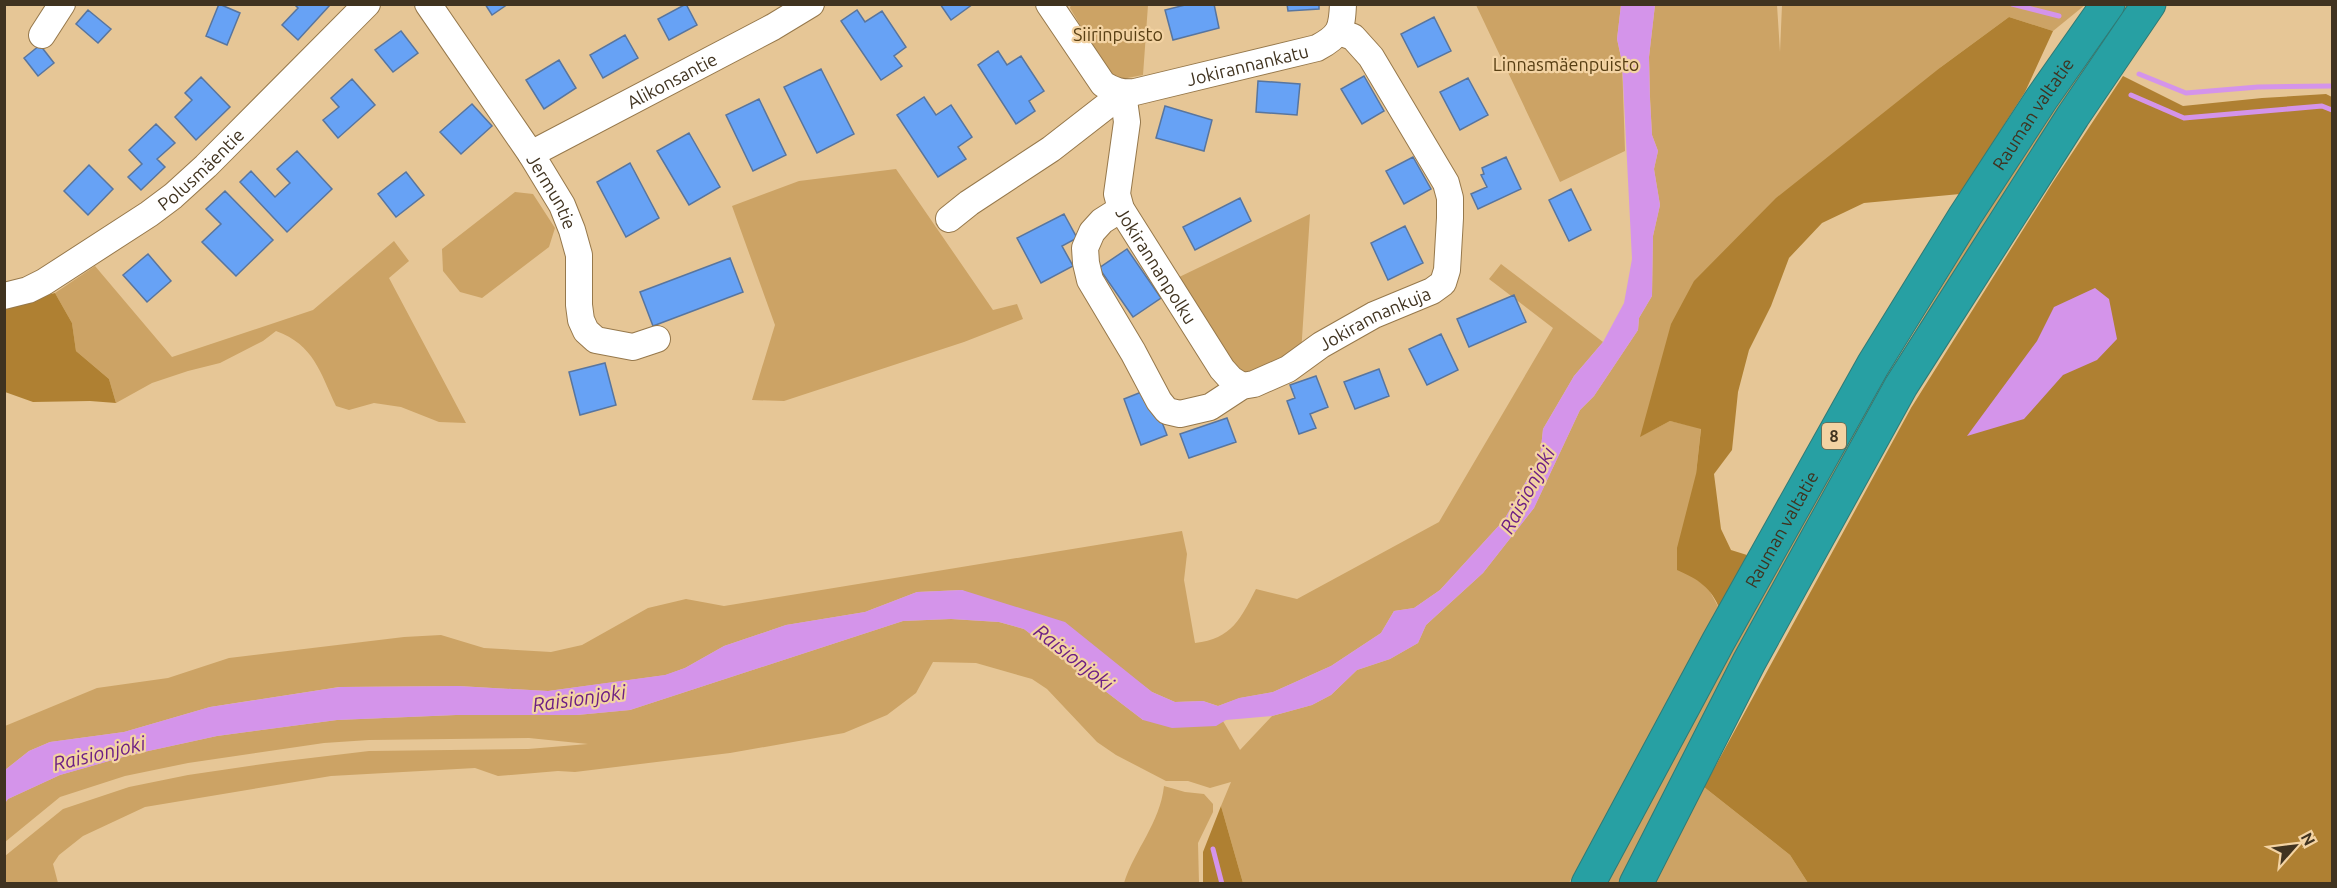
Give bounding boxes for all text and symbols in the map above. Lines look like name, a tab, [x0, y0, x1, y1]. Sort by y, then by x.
park label: Siirinpuisto	[1073, 24, 1163, 44]
street label: Jokirannankatu	[1185, 40, 1311, 89]
street label: Alikonsantie	[623, 48, 720, 112]
park label: Linnasmäenpuisto	[1493, 54, 1639, 74]
street label: Rauman valtatie	[1988, 54, 2077, 173]
street label: Polusmäentie	[153, 124, 248, 214]
street label: Jermuntie	[523, 150, 581, 232]
street label: Jokirannanpolku	[1112, 203, 1201, 327]
street label: Jokirannankuja	[1315, 283, 1433, 354]
road number: 8	[1822, 423, 1846, 449]
water label: Raisionjoki	[1495, 442, 1560, 537]
street label: Rauman valtatie	[1741, 467, 1822, 591]
water label: Raisionjoki	[1030, 619, 1119, 696]
water label: Raisionjoki	[531, 680, 628, 716]
water label: Raisionjoki	[50, 731, 148, 775]
north arrow	[2265, 816, 2325, 876]
text: N	[2297, 829, 2319, 848]

